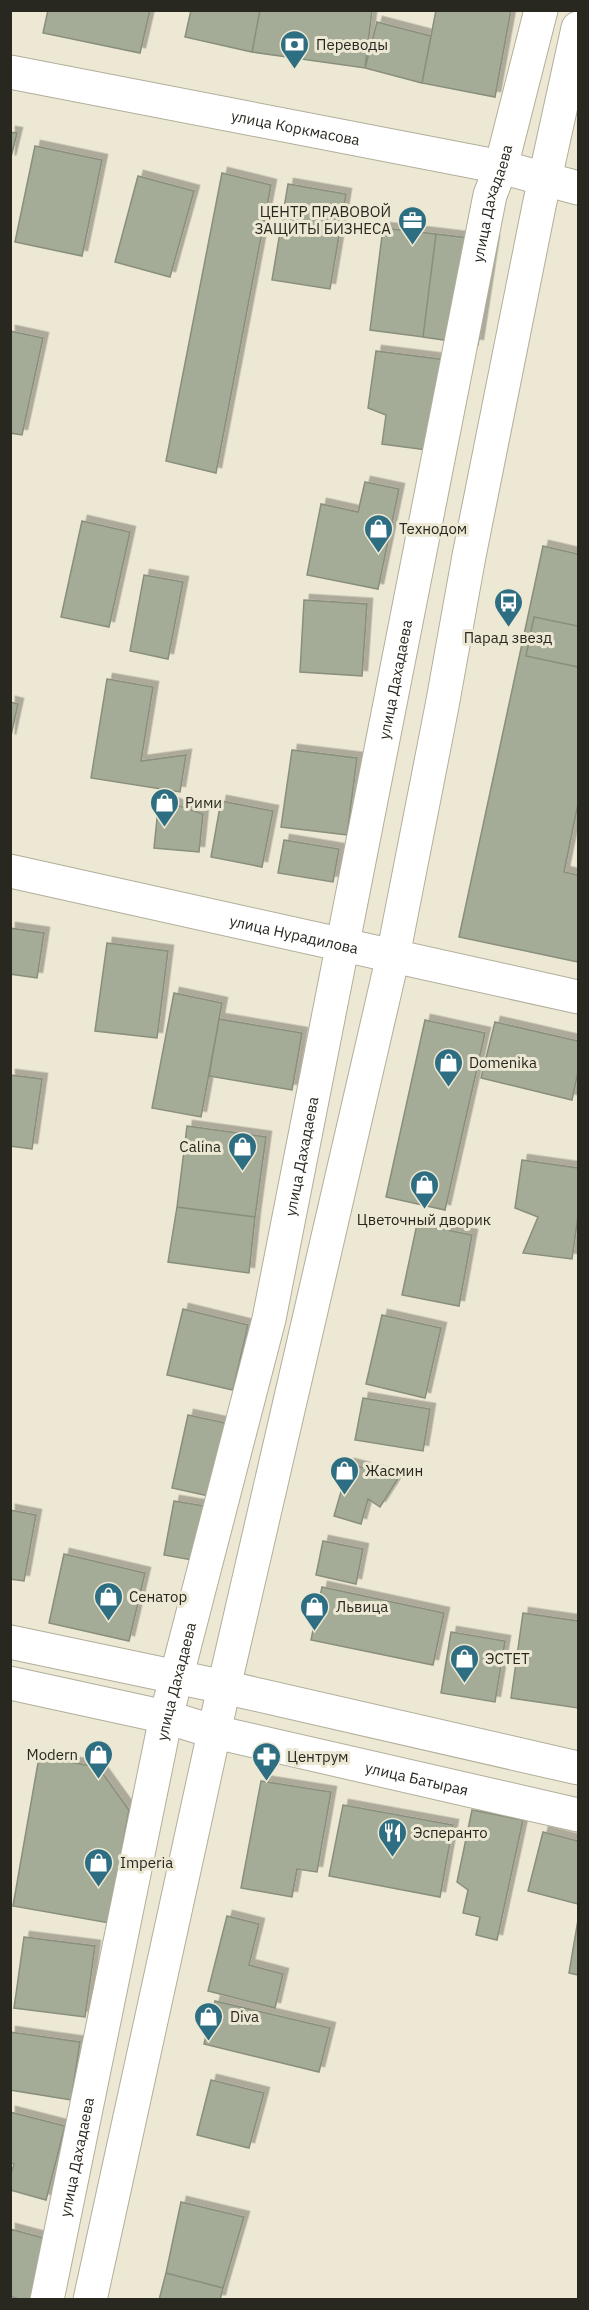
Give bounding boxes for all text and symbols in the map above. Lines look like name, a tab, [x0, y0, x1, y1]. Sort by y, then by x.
bank icon: Переводы	[279, 28, 311, 70]
place label: Переводы	[316, 35, 388, 54]
street label: улица Коркмасова	[230, 106, 362, 149]
street label: улица Дахадаева	[467, 142, 516, 264]
place label: ЦЕНТР ПРАВОВОЙ ЗАЩИТЫ БИЗНЕСА	[255, 202, 391, 238]
office icon: ЦЕНТР ПРАВОВОЙ ЗАЩИТЫ БИЗНЕСА	[396, 204, 428, 246]
shop icon: Технодом	[362, 512, 394, 554]
place label: Технодом	[399, 519, 467, 538]
bus stop icon: Парад звезд	[492, 586, 524, 628]
street label: улица Дахадаева	[374, 618, 416, 741]
place label: Парад звезд	[464, 628, 552, 647]
shop icon: Рими	[148, 786, 180, 828]
place label: Рими	[185, 793, 222, 812]
street label: улица Нурадилова	[228, 911, 360, 958]
shop icon: Domenika	[432, 1046, 464, 1088]
place label: Domenika	[469, 1053, 537, 1072]
street label: улица Дахадаева	[280, 1095, 322, 1218]
shop icon: Calina	[226, 1130, 258, 1172]
place label: Calina	[179, 1137, 221, 1156]
shop icon: Цветочный дворик	[408, 1168, 440, 1210]
place label: Цветочный дворик	[357, 1210, 491, 1229]
shop icon: Жасмин	[328, 1454, 360, 1496]
place label: Жасмин	[365, 1461, 423, 1480]
shop icon: Сенатор	[92, 1580, 124, 1622]
place label: Сенатор	[129, 1587, 187, 1606]
shop icon: Львица	[299, 1590, 331, 1632]
place label: Львица	[336, 1597, 388, 1616]
street label: улица Дахадаева	[152, 1620, 200, 1742]
shop icon: ЭСТЕТ	[448, 1642, 480, 1684]
place label: ЭСТЕТ	[485, 1649, 530, 1668]
shop icon: Modern	[83, 1738, 115, 1780]
pharmacy icon: Центрум	[250, 1740, 282, 1782]
place label: Modern	[26, 1745, 78, 1764]
place label: Центрум	[287, 1747, 349, 1766]
street label: улица Батырая	[364, 1757, 470, 1799]
restaurant icon: Эсперанто	[376, 1816, 408, 1858]
place label: Эсперанто	[413, 1823, 488, 1842]
shop icon: Imperia	[83, 1846, 115, 1888]
place label: Imperia	[120, 1853, 173, 1872]
shop icon: Diva	[193, 2000, 225, 2042]
place label: Diva	[230, 2007, 259, 2026]
street label: улица Дахадаева	[55, 2096, 98, 2218]

